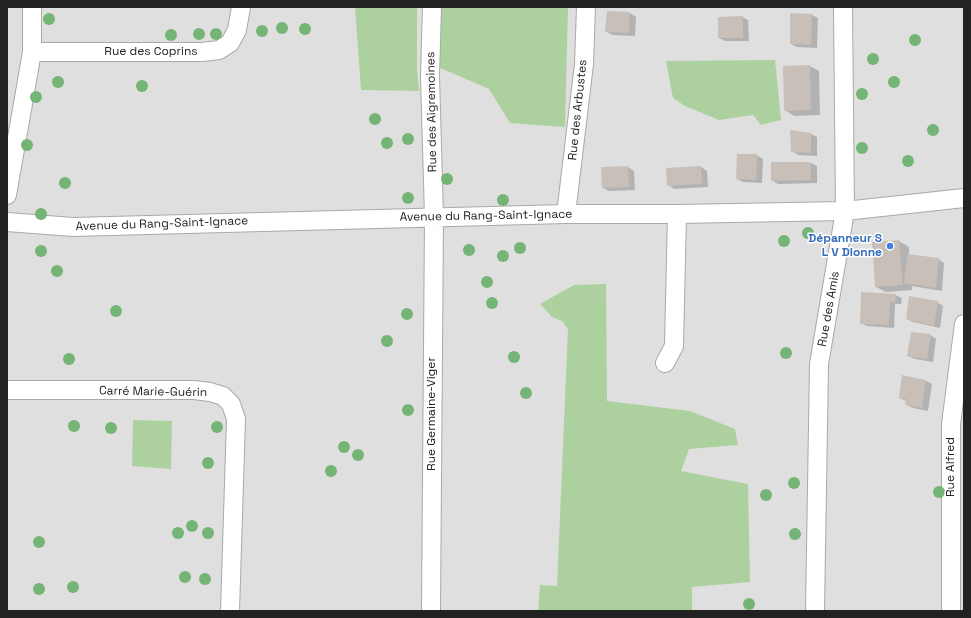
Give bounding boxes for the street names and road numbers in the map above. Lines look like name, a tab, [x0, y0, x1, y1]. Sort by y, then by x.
street label: Rue des Coprins	[104, 45, 198, 59]
street label: Rue des Aigremoines	[424, 52, 440, 172]
street label: Rue des Arbustes	[566, 59, 590, 161]
street label: Avenue du Rang-Saint-Ignace	[399, 207, 573, 225]
street label: Avenue du Rang-Saint-Ignace	[75, 214, 249, 234]
street label: Rue des Amis	[815, 270, 843, 348]
street label: Rue Germaine-Viger	[425, 357, 439, 471]
street label: Carré Marie-Guérin	[99, 384, 207, 400]
street label: Rue Alfred	[944, 437, 958, 497]

